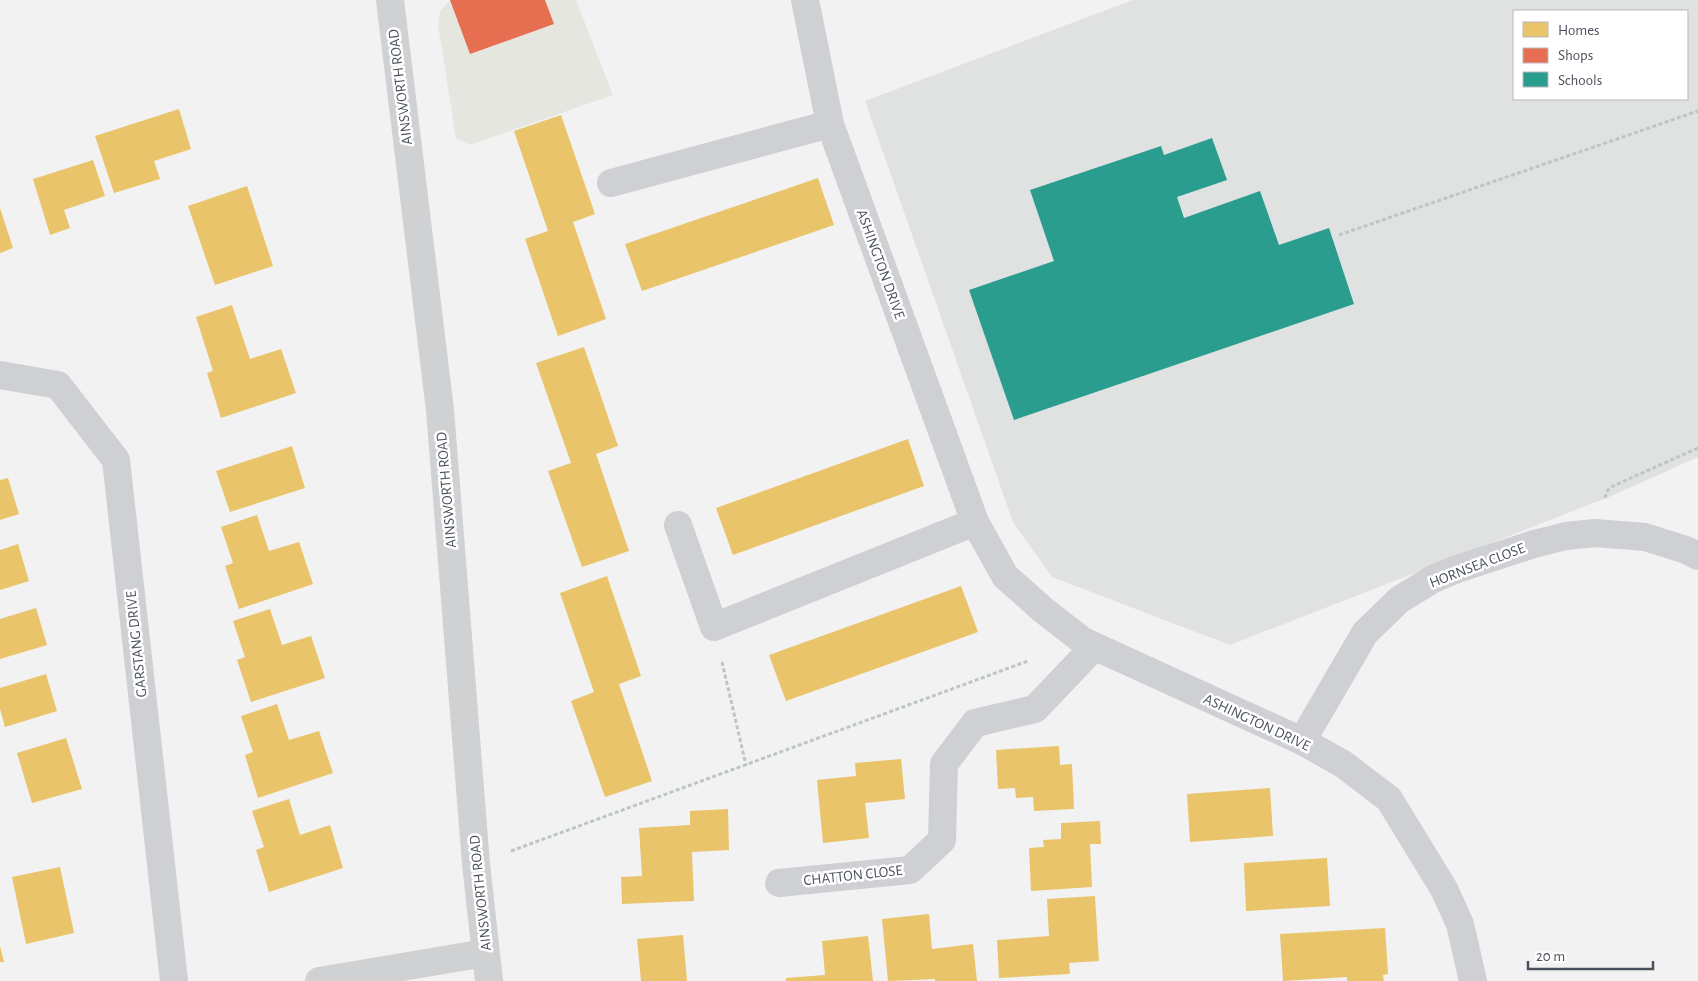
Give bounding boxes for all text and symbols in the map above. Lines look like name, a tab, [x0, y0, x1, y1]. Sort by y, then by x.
legend	[1513, 10, 1688, 100]
text: Homes	[1558, 23, 1600, 38]
street label: AINSWORTH ROAD	[386, 28, 415, 146]
text: Shops	[1558, 48, 1593, 63]
text: Schools	[1558, 73, 1602, 88]
street label: ASHINGTON DRIVE	[854, 207, 907, 321]
street label: AINSWORTH ROAD	[434, 431, 459, 549]
street label: HORNSEA CLOSE	[1427, 540, 1527, 591]
street label: GARSTANG DRIVE	[123, 590, 150, 698]
street label: ASHINGTON DRIVE	[1201, 691, 1312, 754]
street label: AINSWORTH ROAD	[467, 834, 494, 952]
street label: CHATTON CLOSE	[803, 863, 903, 888]
scale bar	[1528, 938, 1653, 970]
text: 20 m	[1536, 949, 1565, 964]

